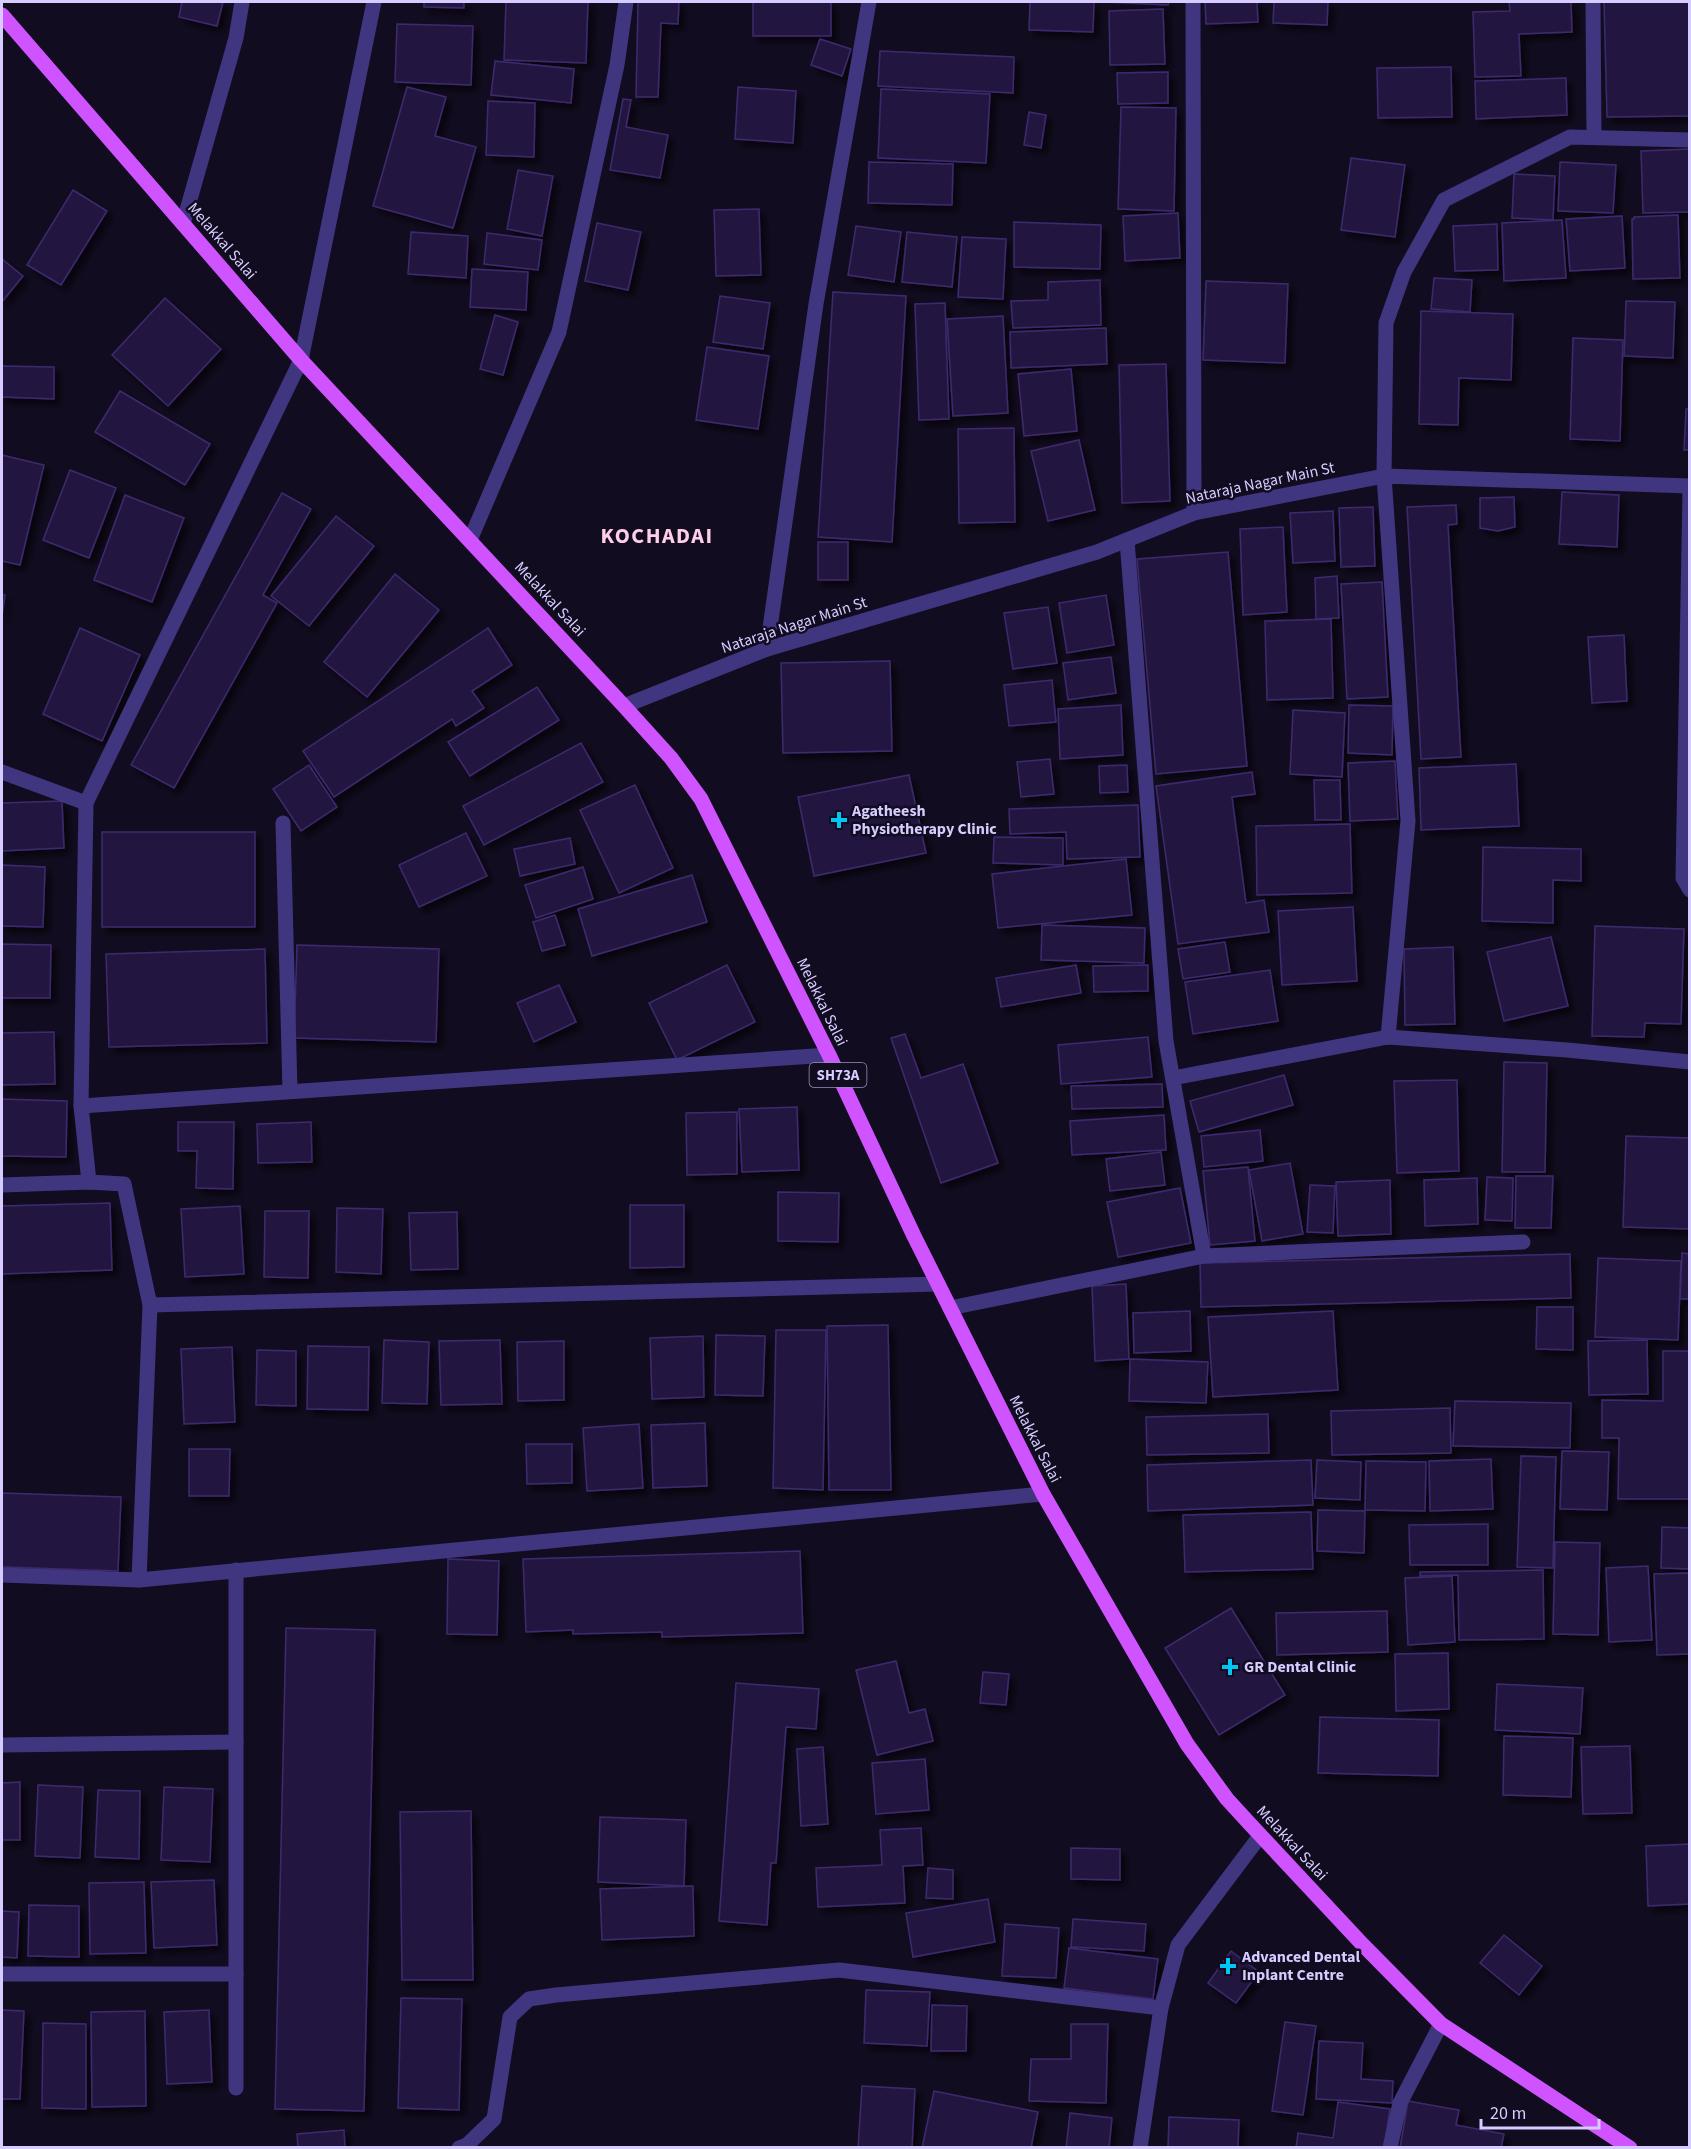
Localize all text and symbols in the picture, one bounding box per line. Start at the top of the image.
street label: Melakkal Salai [182,198,262,284]
street label: Nataraja Nagar Main St [1183,456,1337,510]
district label: KOCHADAI [600,520,714,552]
street label: Melakkal Salai [509,557,591,641]
street label: Nataraja Nagar Main St [718,591,870,659]
place label: Agatheesh Physiotherapy Clinic [851,800,997,840]
marker: Agatheesh Physiotherapy Clinic [830,811,848,829]
street label: Melakkal Salai [791,954,853,1050]
road number: SH73A [810,1063,866,1087]
street label: Melakkal Salai [1004,1391,1066,1487]
place label: GR Dental Clinic [1244,1656,1357,1678]
marker: GR Dental Clinic [1221,1658,1239,1676]
street label: Melakkal Salai [1251,1801,1333,1885]
place label: Advanced Dental Inplant Centre [1241,1946,1361,1986]
marker: Advanced Dental Inplant Centre [1219,1957,1237,1975]
scale bar [1481,2092,1600,2130]
text: 20 m [1490,2101,1526,2126]

